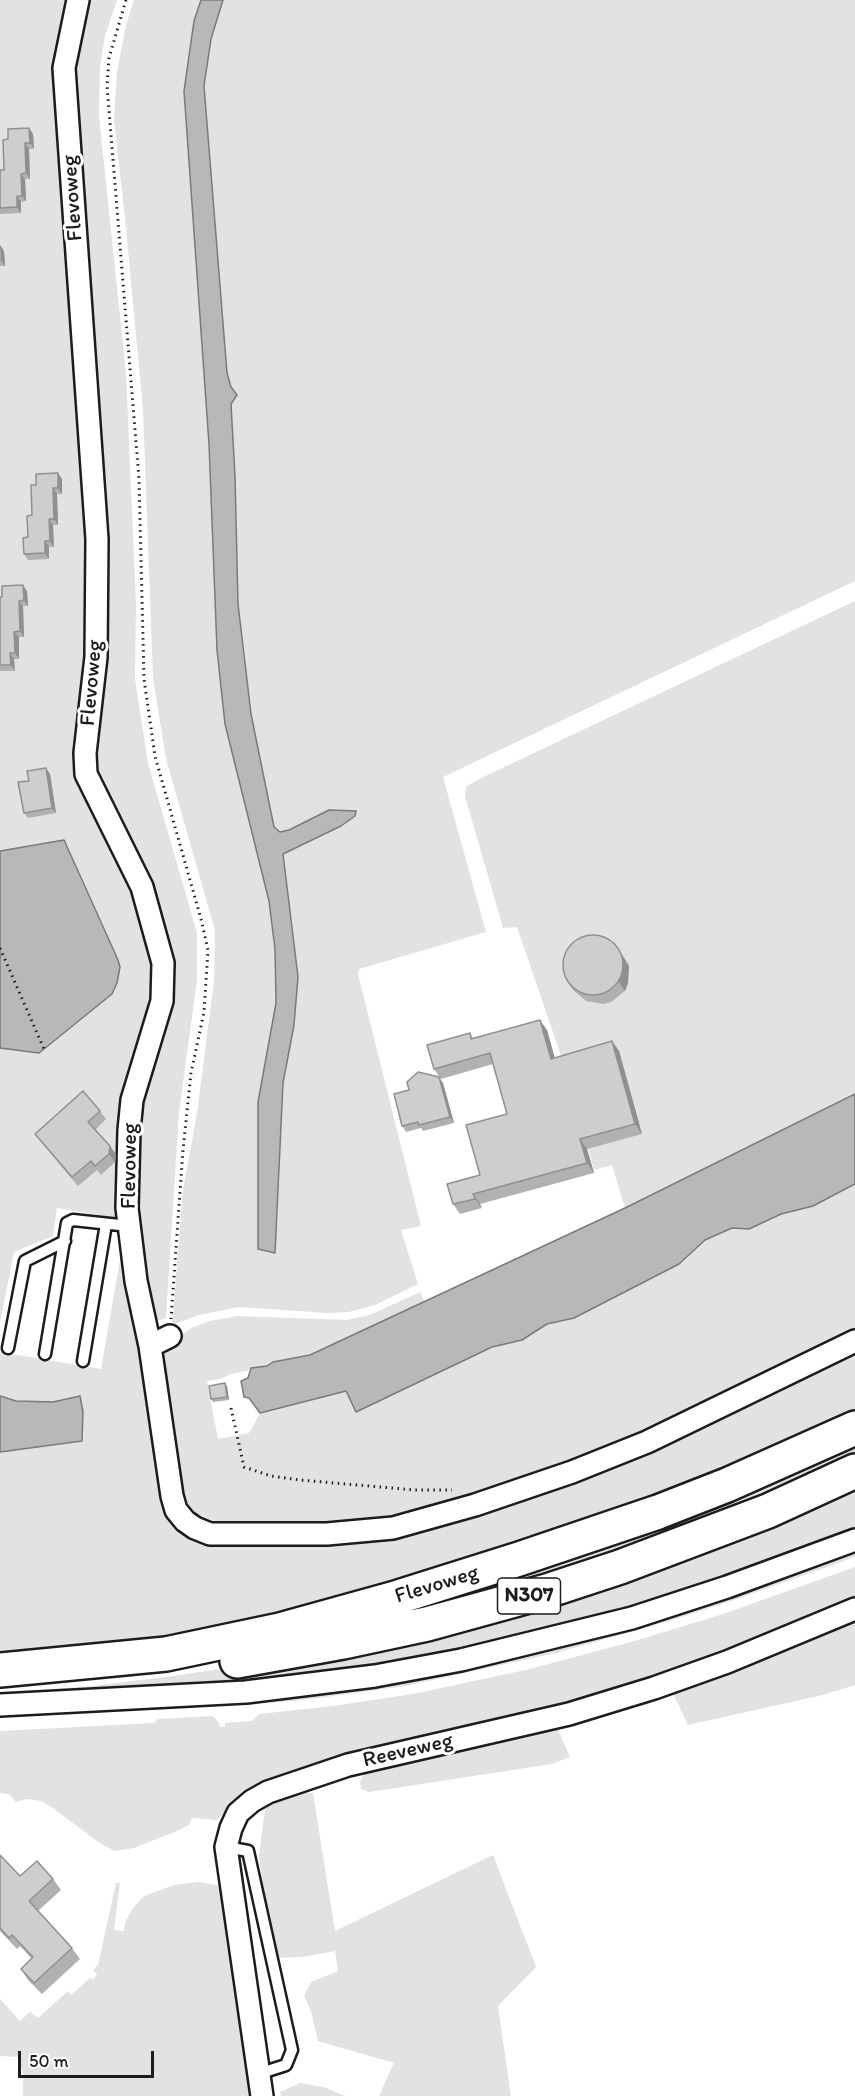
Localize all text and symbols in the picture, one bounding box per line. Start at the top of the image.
street label: Flevoweg [57,154,89,242]
street label: Flevoweg [75,639,109,727]
street label: Flevoweg [116,1123,144,1209]
street label: Flevoweg [392,1560,482,1610]
road number: N307 [498,1578,560,1614]
street label: Reeveweg [360,1728,456,1774]
scale bar [21,2039,158,2077]
text: 50 m [29,2050,69,2072]

